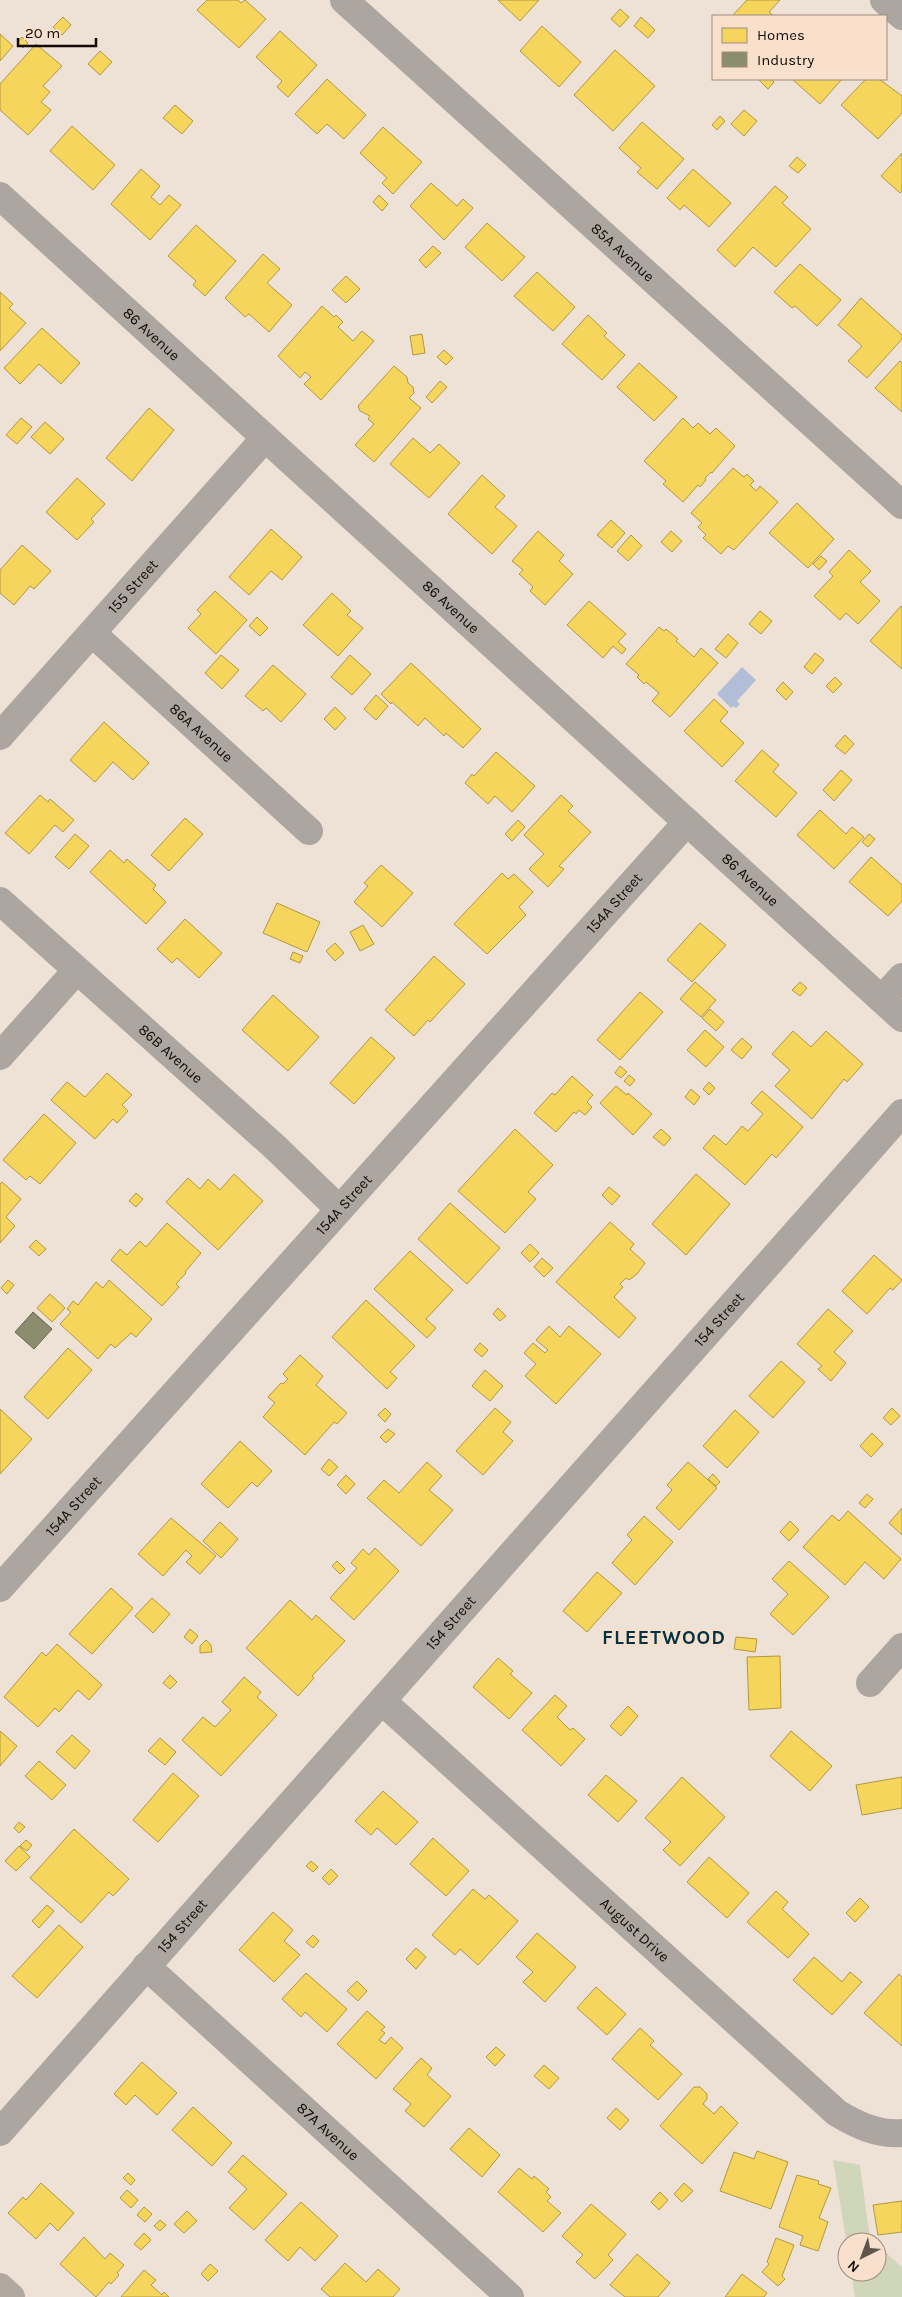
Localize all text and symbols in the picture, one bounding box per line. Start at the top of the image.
scale bar [18,15,95,47]
legend [712,15,887,80]
text: 20 m [25,24,60,42]
text: Homes [757,26,805,44]
text: Industry [757,51,814,69]
street label: 85A Avenue [587,219,658,286]
street label: 86 Avenue [119,304,184,365]
street label: 155 Street [104,555,162,617]
street label: 86 Avenue [419,576,483,637]
street label: 86A Avenue [166,699,237,766]
street label: 86 Avenue [718,849,782,910]
street label: 154A Street [582,869,646,937]
street label: 86B Avenue [135,1020,206,1087]
street label: 154A Street [312,1170,376,1239]
street label: 154 Street [690,1288,748,1350]
street label: 154A Street [42,1472,105,1540]
street label: 154 Street [422,1592,480,1654]
district label: FLEETWOOD [602,1626,726,1649]
street label: August Drive [596,1894,673,1966]
street label: 154 Street [153,1895,211,1957]
street label: 87A Avenue [293,2099,363,2164]
north arrow [837,2232,887,2282]
text: N [844,2257,863,2276]

